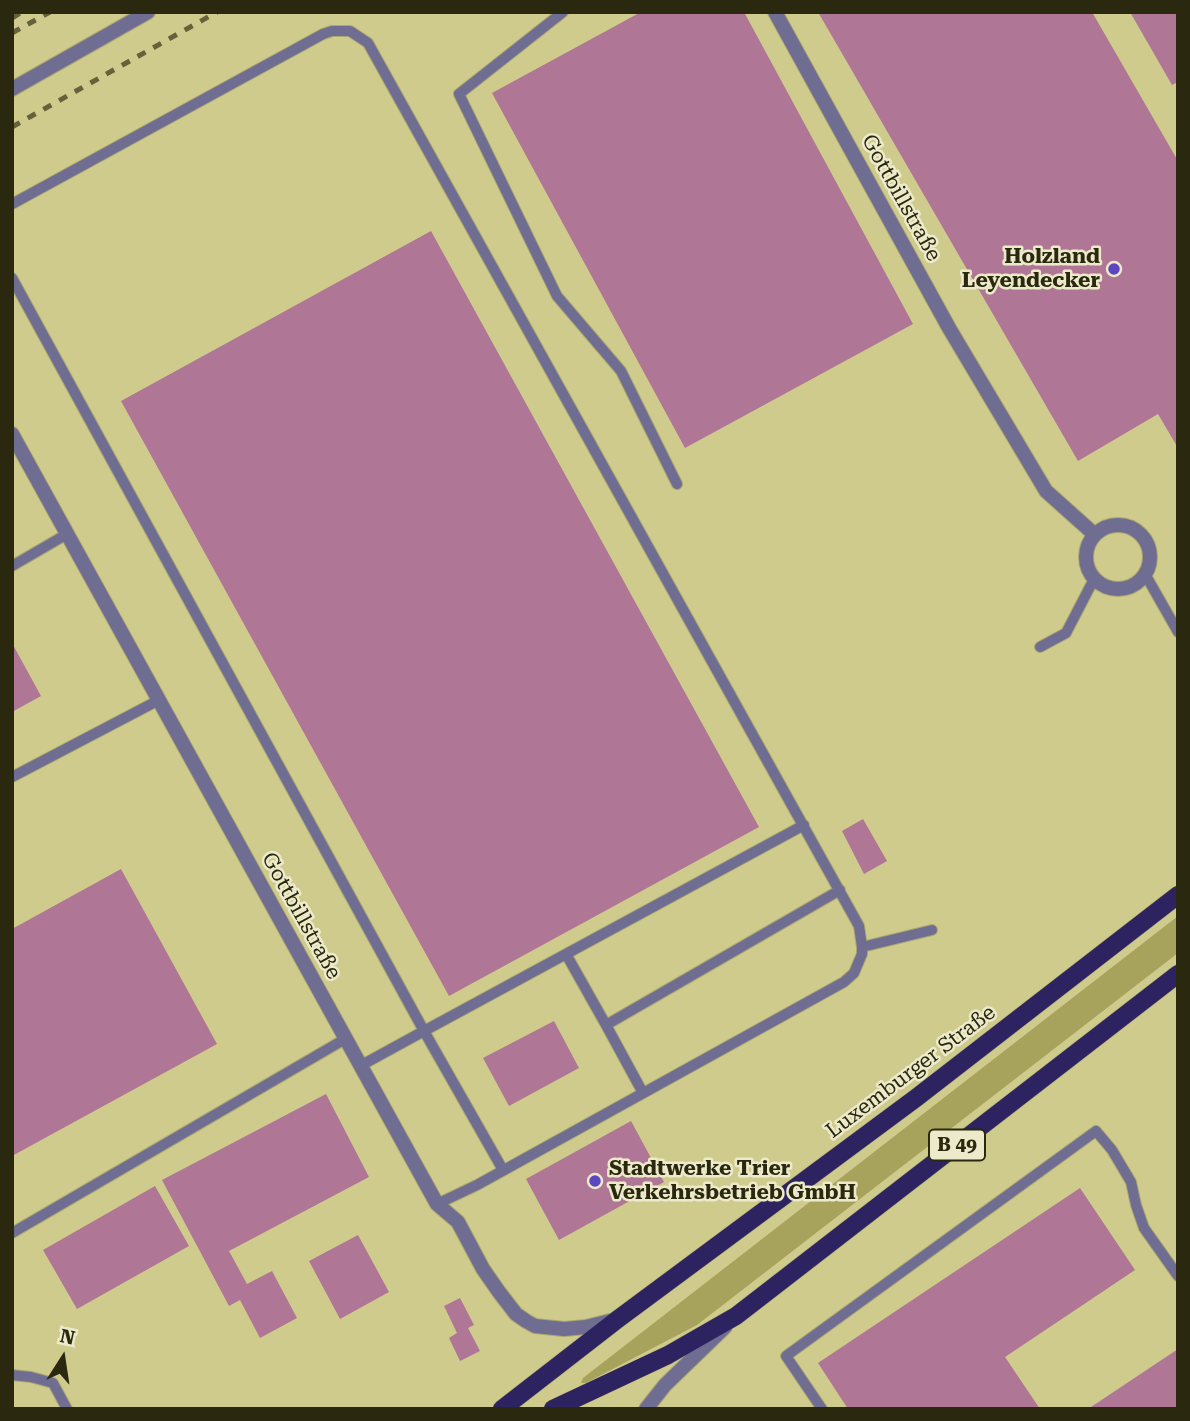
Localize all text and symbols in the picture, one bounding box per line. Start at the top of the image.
street label: Gottbillstraße [856,130,946,266]
place label: Holzland Leyendecker [962,244,1100,294]
marker: Holzland Leyendecker [1106,261,1122,277]
street label: Gottbillstraße [256,848,346,984]
street label: Luxemburger Straße [821,1000,1001,1144]
road number: B 49 [929,1130,985,1161]
place label: Stadtwerke Trier Verkehrsbetrieb GmbH [609,1156,856,1206]
marker: Stadtwerke Trier Verkehrsbetrieb GmbH [587,1173,603,1189]
north arrow [28,1323,98,1393]
text: N [58,1324,77,1350]

